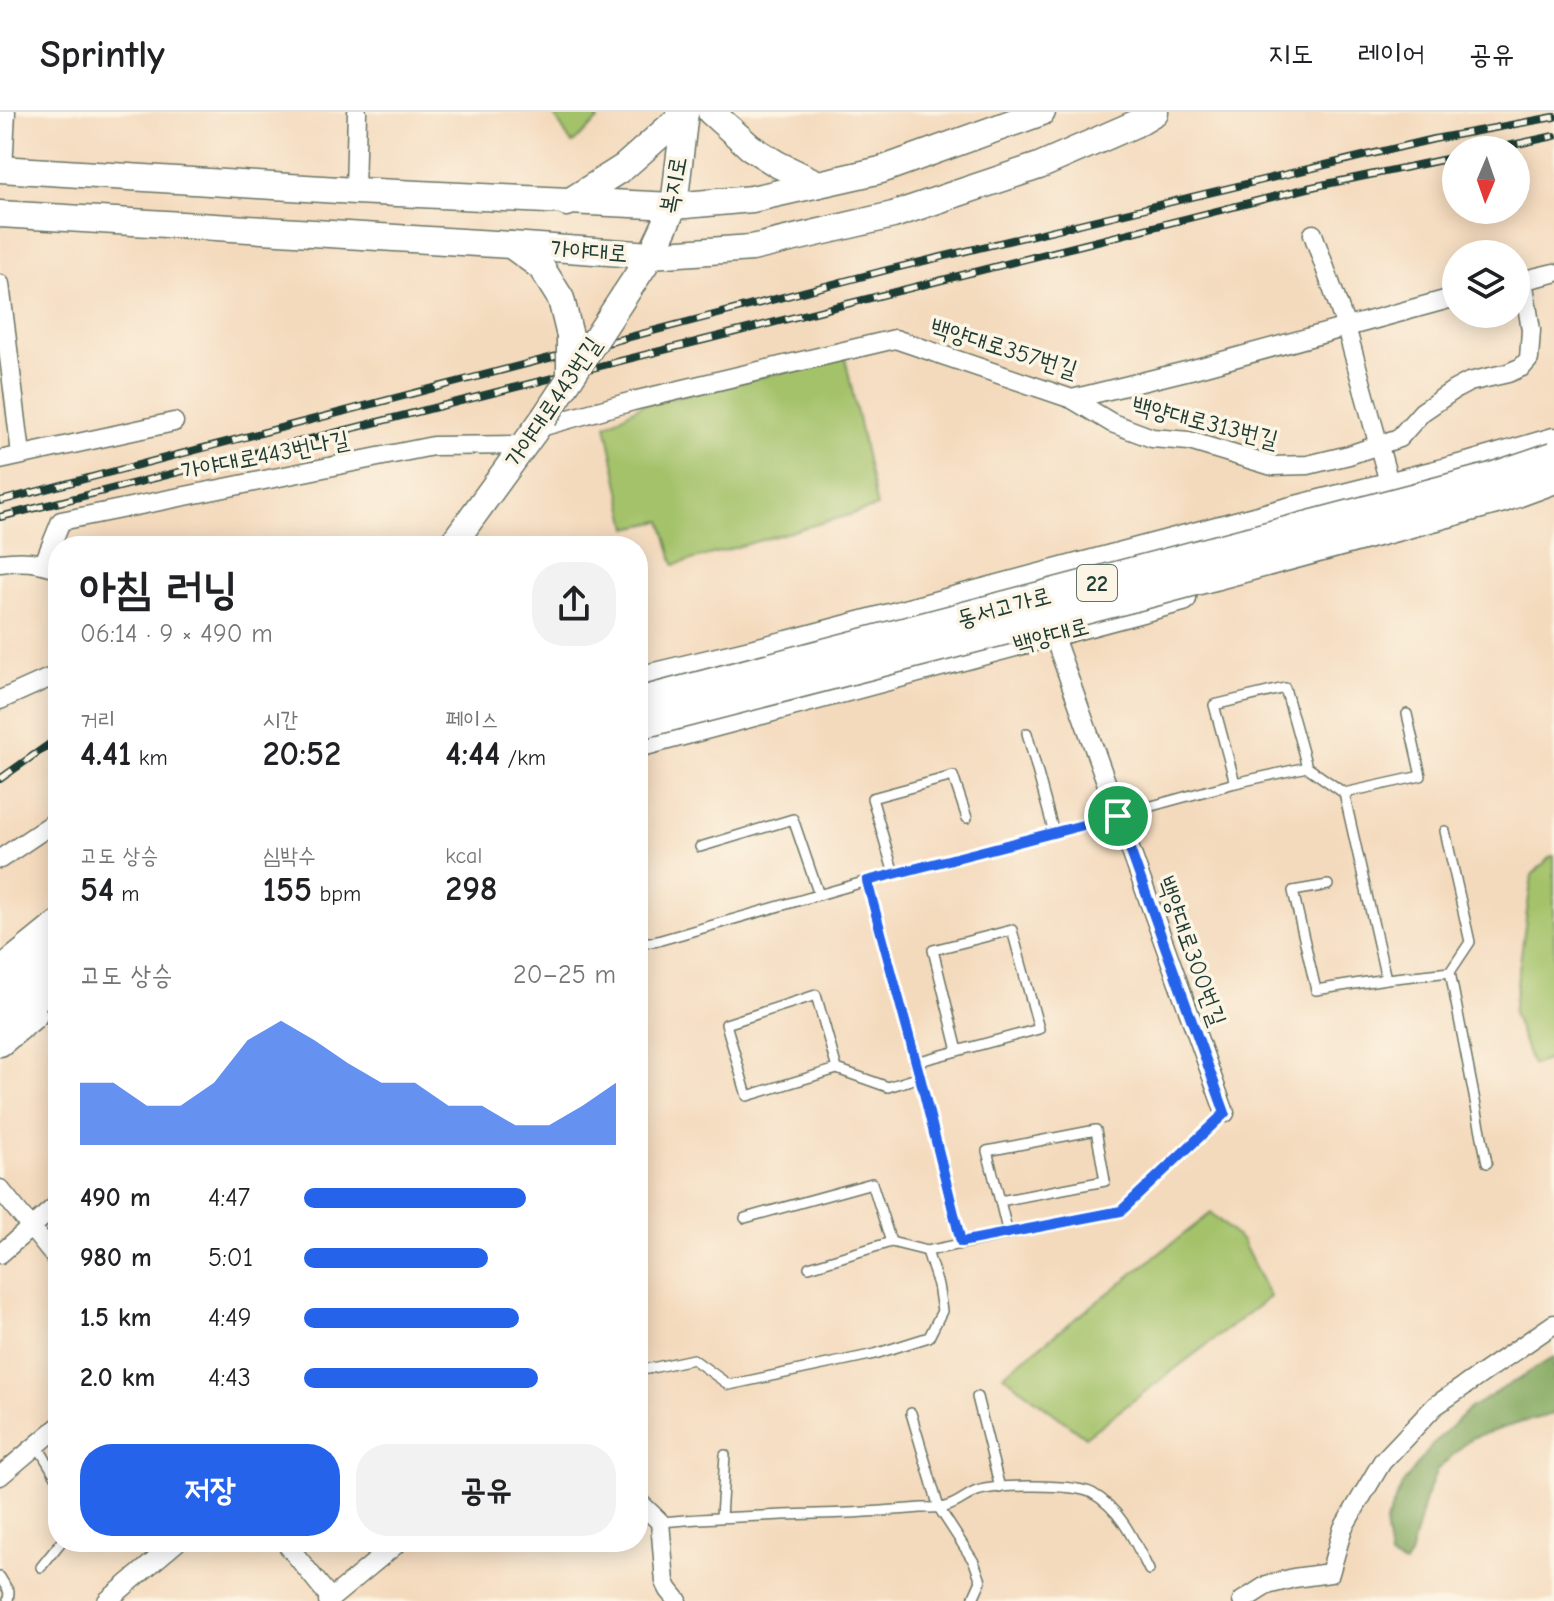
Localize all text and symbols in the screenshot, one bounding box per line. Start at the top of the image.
text: Sprintly [40,33,165,77]
text: 지도 [1268,38,1313,70]
text: 레이어 [1357,38,1425,70]
text: 공유 [1469,38,1514,70]
north arrow [1442,136,1530,224]
map controls [1442,136,1530,328]
street label: 복지로 [654,154,692,216]
street label: 가야대로 [549,234,629,268]
button: layers [1442,240,1530,328]
street label: 백양대로357번길 [927,312,1081,384]
street label: 가야대로443번길 [499,331,607,473]
street label: 백양대로313번길 [1129,390,1281,454]
street label: 가야대로443번나길 [179,425,351,485]
button: share [532,562,616,646]
text: 아침 러닝 [80,563,237,614]
road number: 22 [1077,565,1117,601]
street label: 동서고가로 [954,581,1054,633]
street label: 백양대로 [1010,611,1092,659]
text: 06:14 · 9 × 490 m [80,619,273,649]
text: 거리 [80,707,115,733]
text: 시간 [263,707,298,733]
text: 페이스 [445,707,498,733]
text: 4.41 [80,734,131,774]
text: 20:52 [263,734,341,774]
text: 4:44 [445,734,500,774]
text: km [131,745,168,771]
text: /km [500,745,546,771]
pin [1084,782,1152,850]
icon: arrive [1096,794,1140,838]
text: 고도 상승 [80,843,158,869]
text: 심박수 [263,843,316,869]
text: kcal [445,843,482,869]
text: 298 [445,869,497,909]
text: 54 [80,870,114,910]
text: 155 [263,870,312,910]
street label: 백양대로300번길 [1152,872,1232,1030]
text: m [114,881,140,907]
text: bpm [312,881,361,907]
text: 20–25 m [513,960,616,990]
text: 고도 상승 [80,961,172,991]
text: 490 m [80,1183,151,1213]
text: 4:47 [208,1183,250,1213]
text: 980 m [80,1243,152,1273]
text: 5:01 [208,1243,253,1273]
text: 1.5 km [80,1303,151,1333]
text: 4:49 [208,1303,252,1333]
text: 2.0 km [80,1363,155,1393]
text: 4:43 [208,1363,251,1393]
button: 저장 [80,1444,340,1536]
button: 공유 [356,1444,616,1536]

